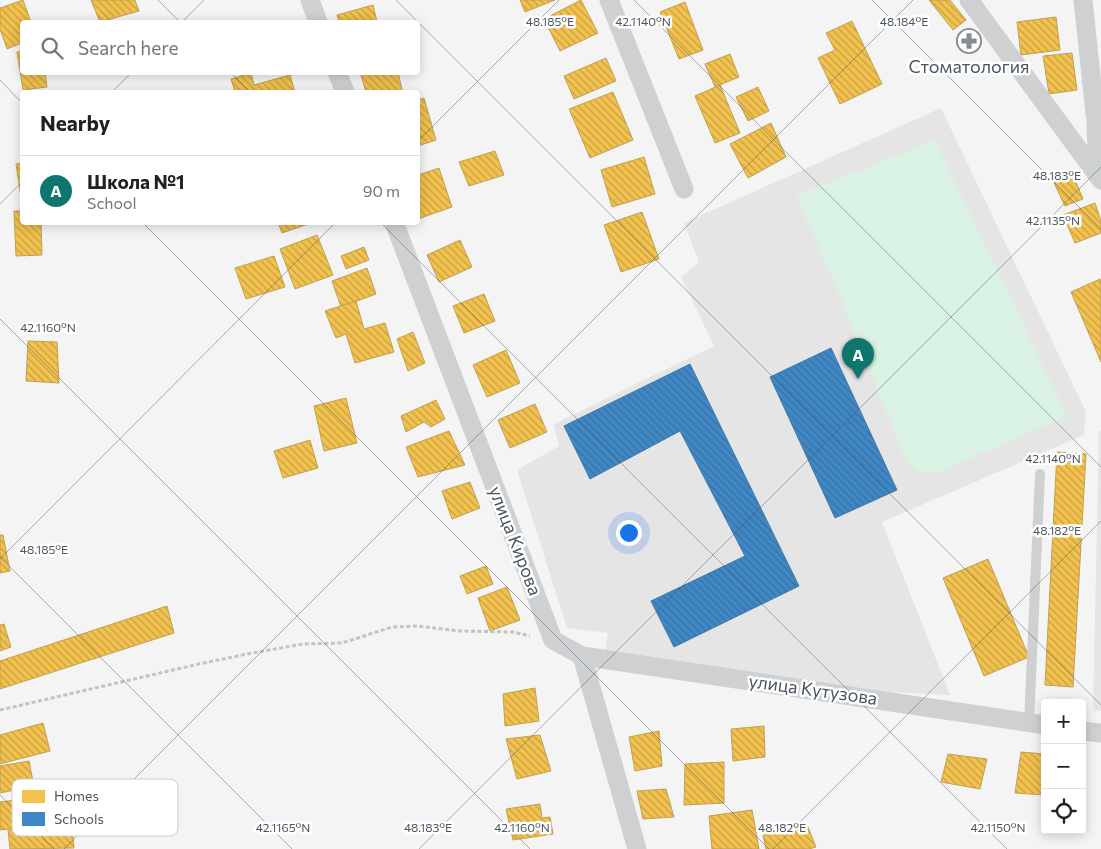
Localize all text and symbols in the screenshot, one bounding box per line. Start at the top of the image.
text: 48.185°E [526,14,574,28]
text: 42.1140°N [615,14,671,28]
text: 48.184°E [880,14,928,28]
search box [20,20,420,75]
pharmacy icon: Стоматология [956,28,982,54]
icon: search [38,34,66,62]
text: Search here [78,36,178,59]
place label: Стоматология [908,55,1030,77]
text: Nearby [40,110,110,135]
text: 48.183°E [1033,168,1081,182]
text: Школа №1 [87,170,185,193]
text: A [50,181,62,200]
text: 90 m [363,181,400,200]
text: School [87,193,137,212]
text: 42.1135°N [1026,213,1080,227]
text: 42.1160°N [20,320,76,334]
pin: A [842,338,874,379]
text: 42.1140°N [1025,451,1081,465]
street label: улица Кирова [485,483,547,598]
your location [616,520,642,546]
text: 48.182°E [1033,523,1081,537]
text: 48.185°E [20,542,68,556]
street label: улица Кутузова [747,669,879,709]
map controls [1041,699,1086,834]
button: + [1041,699,1086,744]
button: − [1041,744,1086,789]
legend [12,779,178,836]
text: Homes [54,787,99,804]
button: locate [1041,789,1086,834]
text: Schools [54,810,104,827]
text: 42.1165°N [256,820,310,834]
text: 48.183°E [404,820,452,834]
text: 42.1160°N [494,820,550,834]
text: 48.182°E [758,820,806,834]
text: 42.1150°N [970,820,1026,834]

